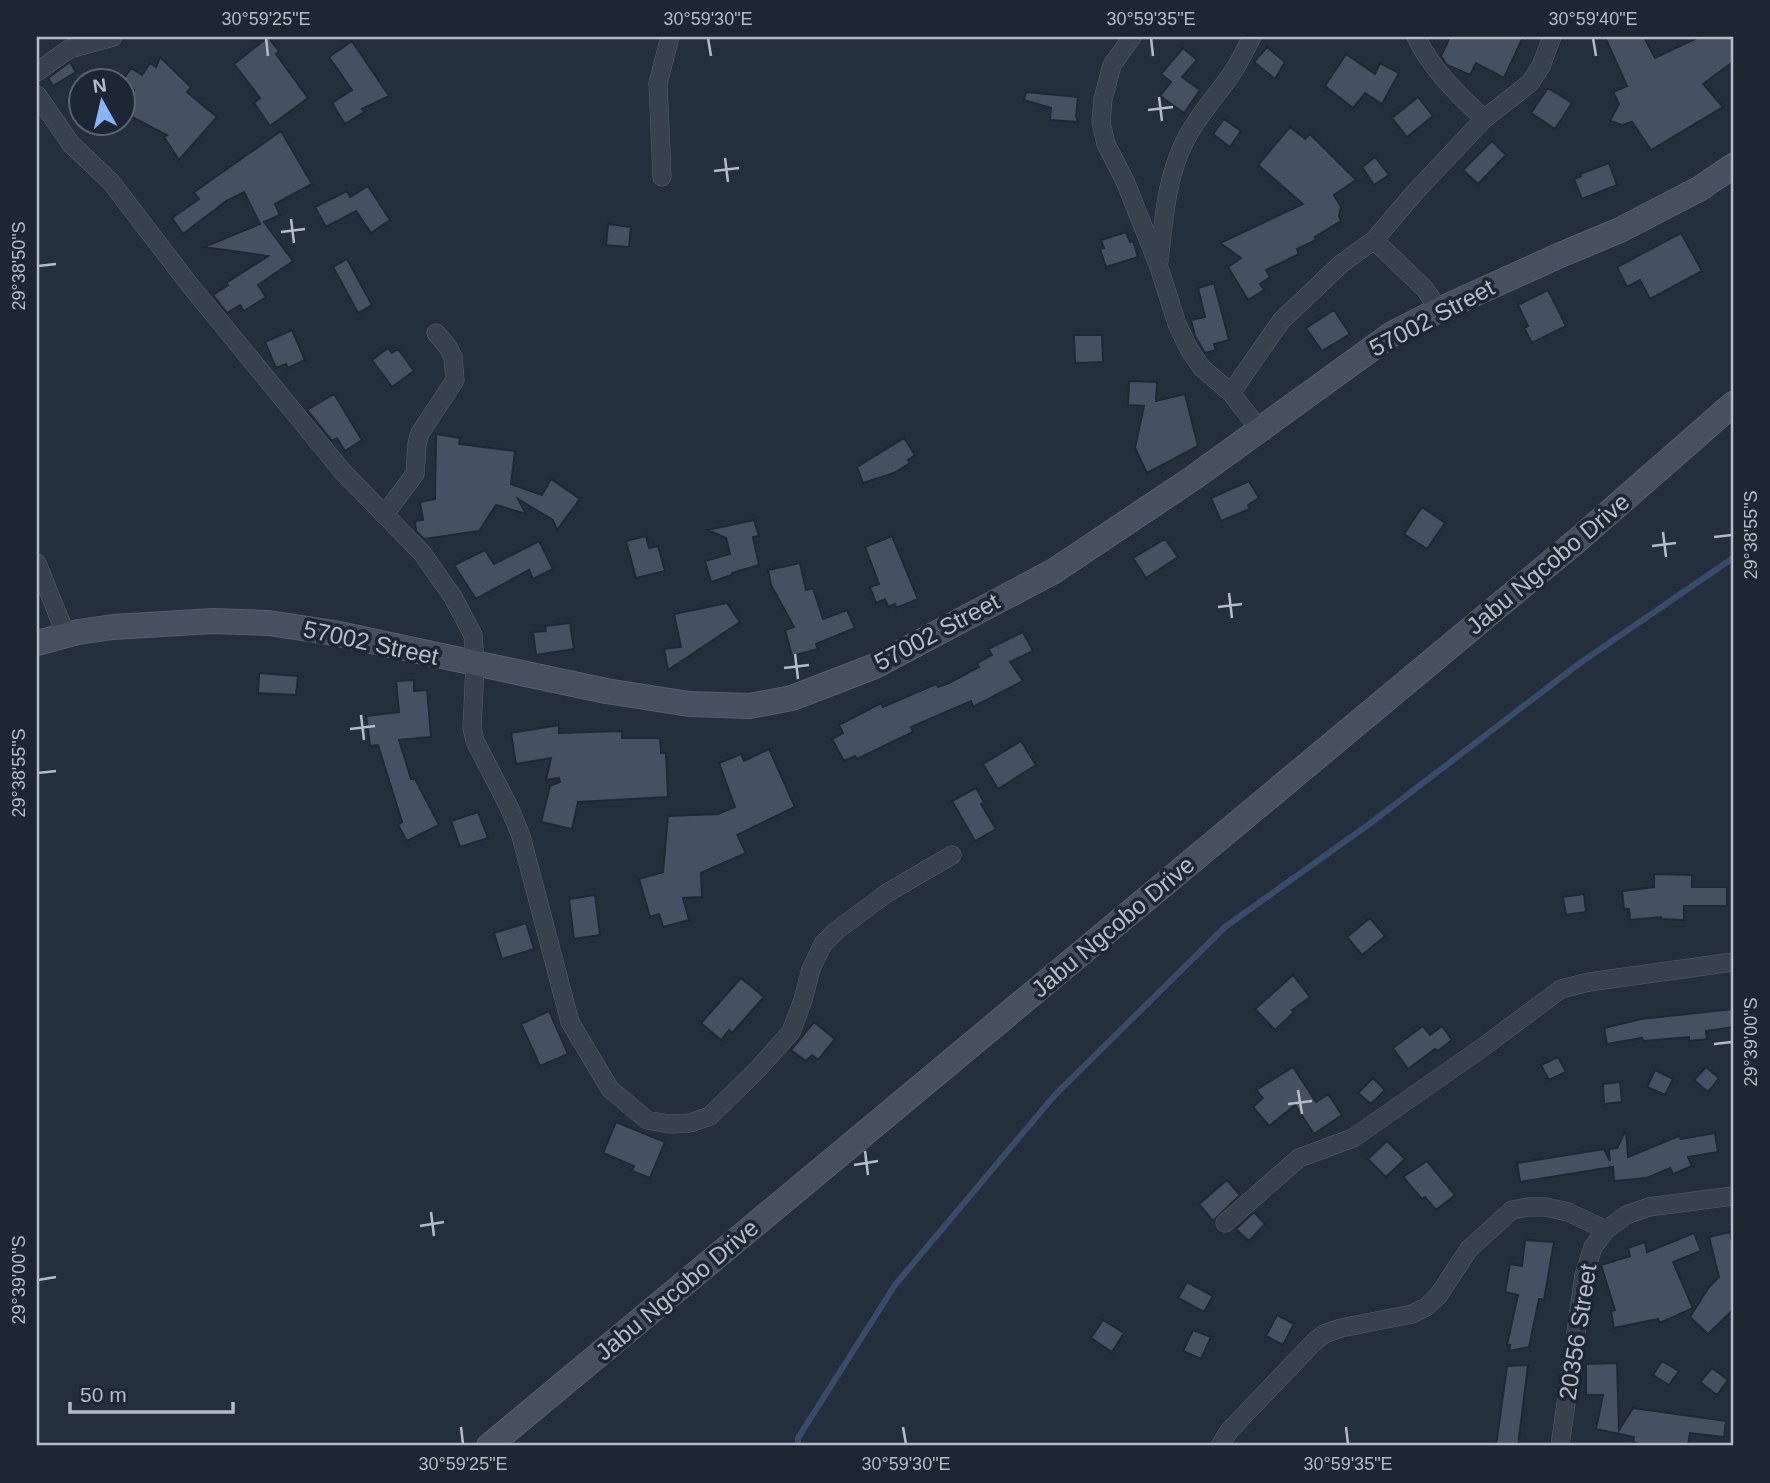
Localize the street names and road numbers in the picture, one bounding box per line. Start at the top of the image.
street label: 57002 Street [1365,273,1499,362]
street label: Jabu Ngcobo Drive [1461,488,1635,640]
street label: 57002 Street [870,587,1004,676]
street label: 57002 Street [301,615,441,670]
street label: Jabu Ngcobo Drive [1026,851,1200,1003]
street label: Jabu Ngcobo Drive [590,1214,764,1366]
street label: 20356 Street [1553,1262,1602,1402]

